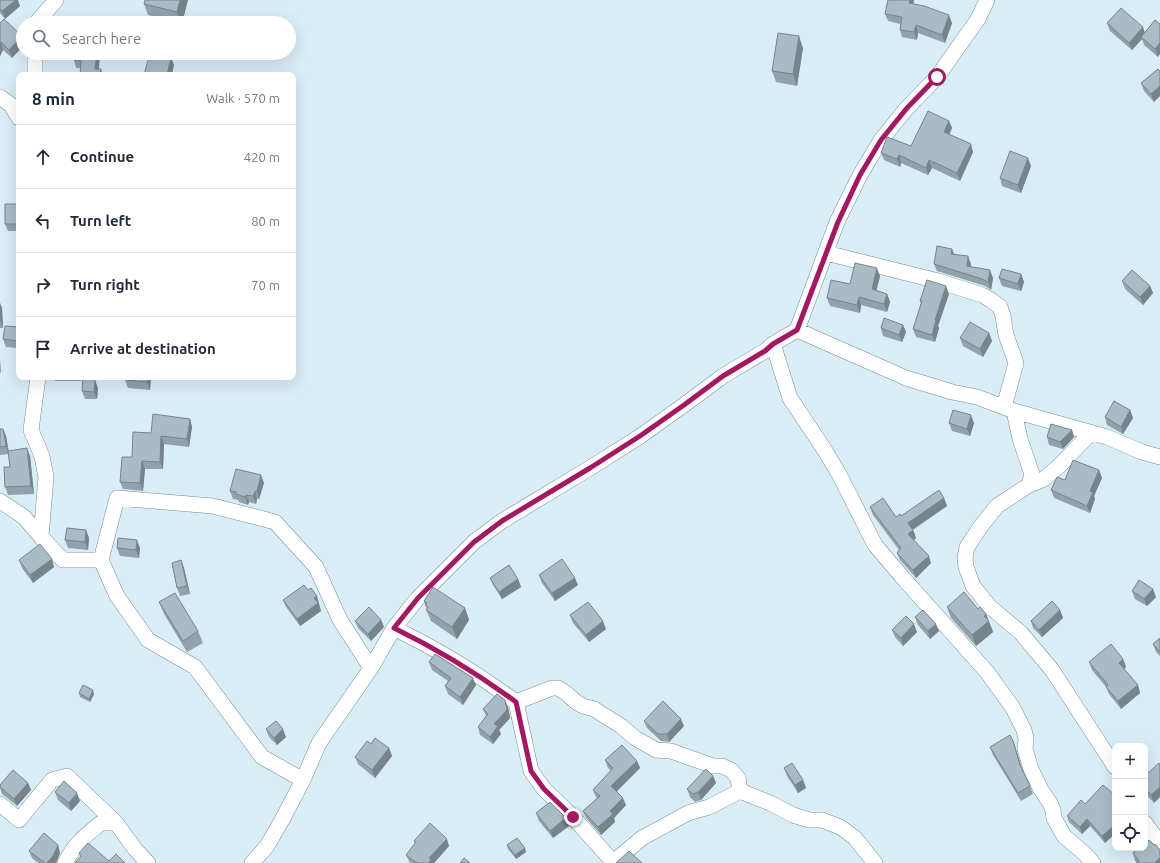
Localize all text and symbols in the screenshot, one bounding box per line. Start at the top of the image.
search box [16,16,296,60]
icon: search [30,27,52,49]
text: Search here [62,30,141,47]
route start [928,68,946,86]
text: 8 min [32,89,75,108]
text: Walk · 570 m [206,91,280,105]
icon: ahead [32,146,54,168]
text: Continue [70,148,134,165]
text: 420 m [244,150,280,164]
icon: left [32,210,54,232]
text: Turn left [70,212,131,229]
text: 80 m [251,214,280,228]
icon: right [32,274,54,296]
text: Turn right [70,276,140,293]
text: 70 m [251,278,280,292]
icon: arrive [32,338,54,360]
text: Arrive at destination [70,340,216,357]
map controls [1112,743,1148,851]
button: + [1112,743,1148,779]
button: − [1112,779,1148,815]
route end [564,808,582,826]
button: locate [1112,815,1148,851]

